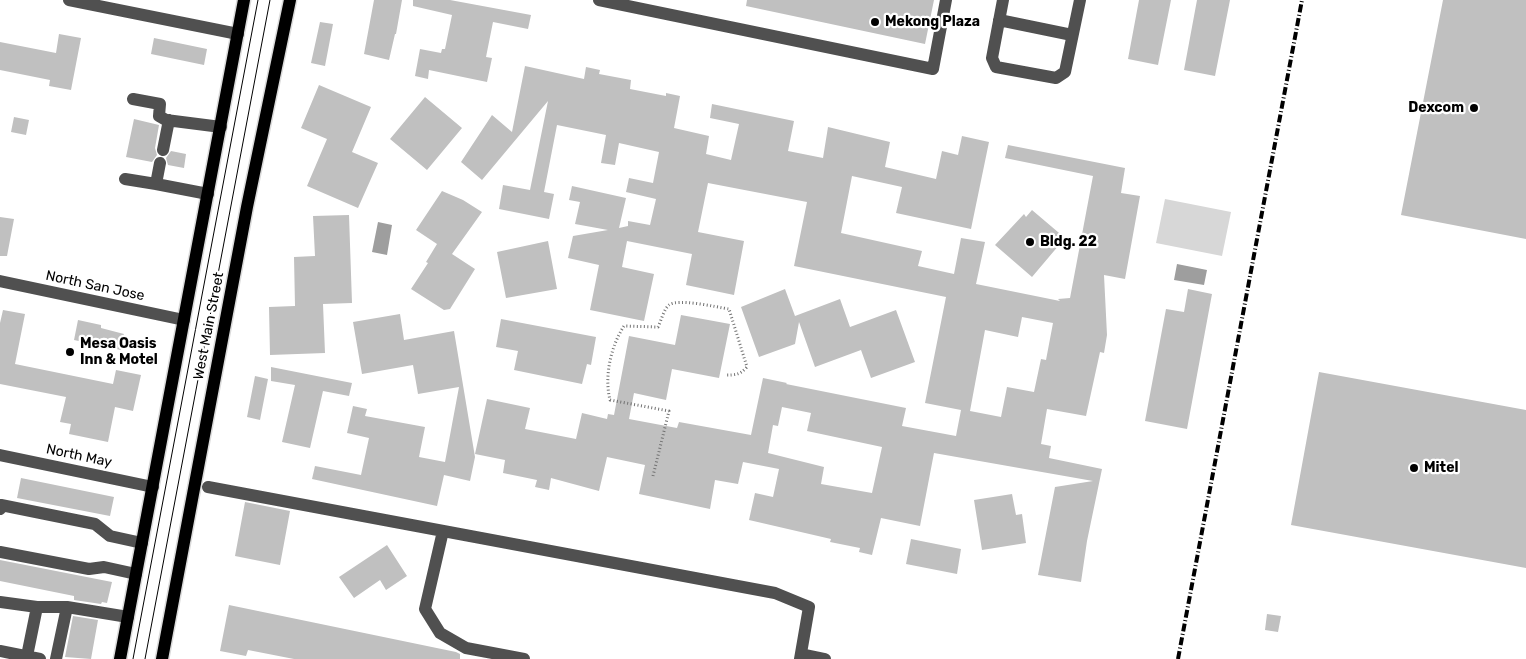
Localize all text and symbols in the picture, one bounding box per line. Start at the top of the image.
place label: Mekong Plaza [885,14,980,30]
marker: Mekong Plaza [869,16,881,28]
place label: Dexcom [1408,100,1464,116]
marker: Dexcom [1468,102,1480,114]
place label: Bldg. 22 [1040,234,1097,250]
marker: Bldg. 22 [1024,236,1036,248]
street label: North San Jose [44,267,146,305]
street label: West Main Street [190,271,228,381]
place label: Mesa Oasis Inn & Motel [80,336,158,368]
marker: Mesa Oasis Inn & Motel [64,346,76,358]
street label: North May [45,441,113,471]
place label: Mitel [1424,460,1458,476]
marker: Mitel [1408,462,1420,474]

